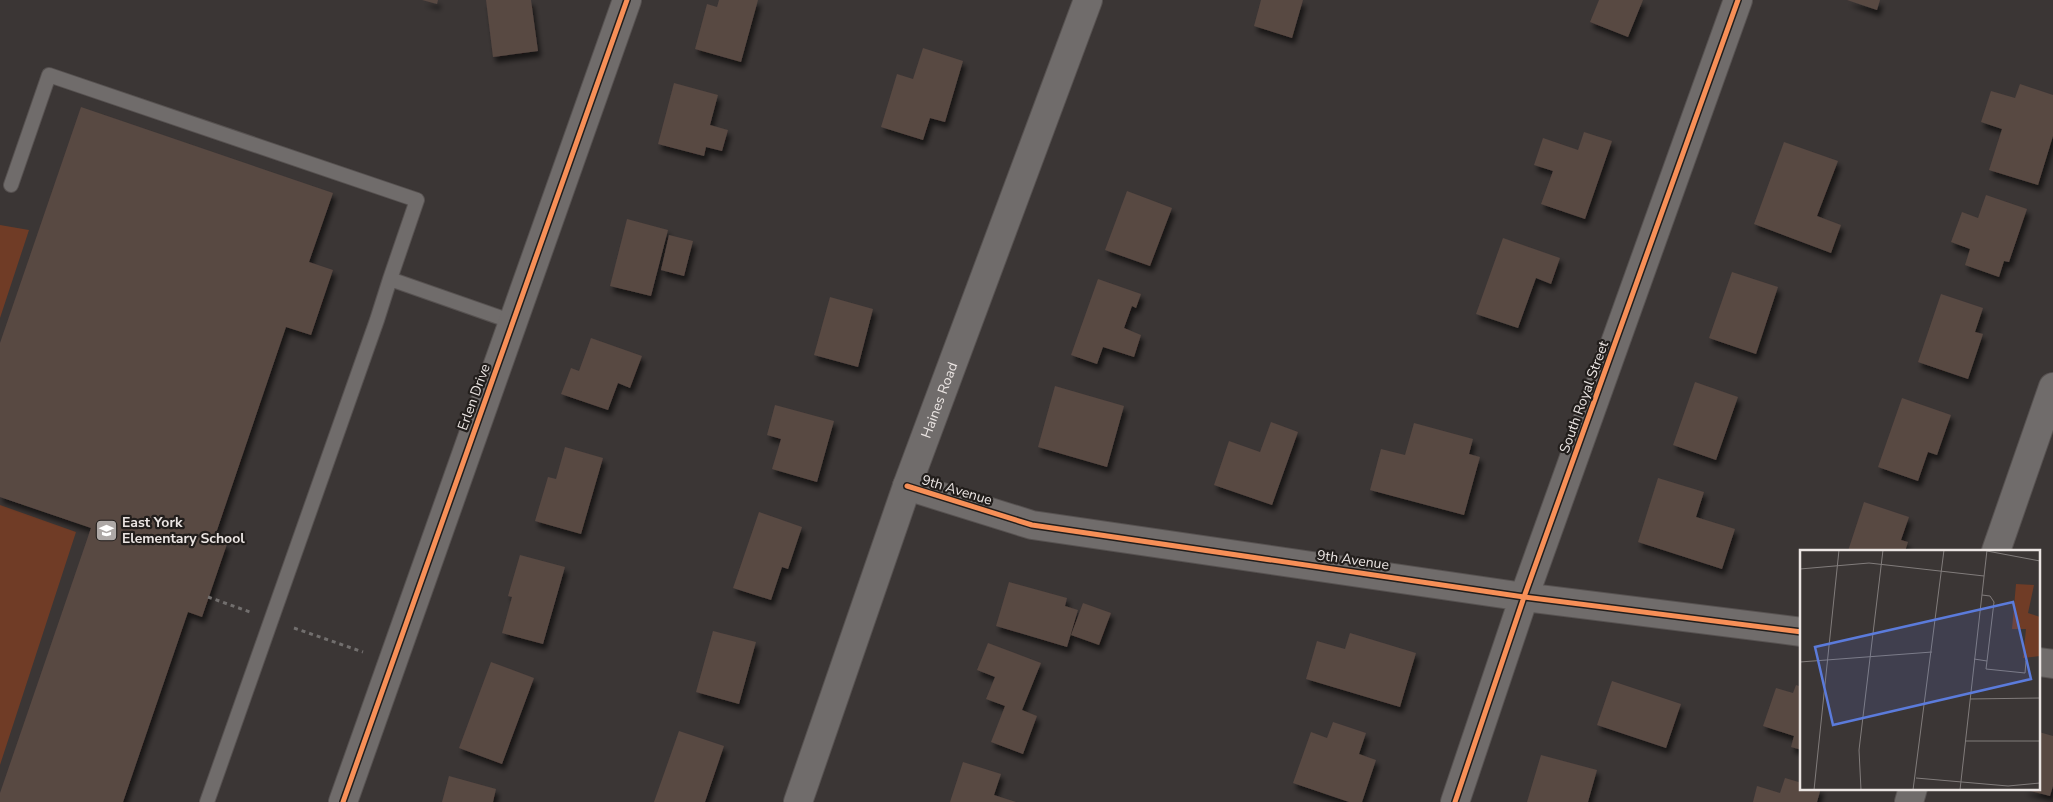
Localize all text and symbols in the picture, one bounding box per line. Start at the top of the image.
street label: South Royal Street [1555,338,1613,456]
street label: Haines Road [916,359,962,441]
street label: Erlen Drive [453,361,495,433]
street label: 9th Avenue [920,470,994,510]
place label: East York Elementary School [122,513,245,548]
school or university icon: East York Elementary School [94,518,118,542]
street label: 9th Avenue [1316,546,1390,574]
inset map [1800,550,2040,790]

